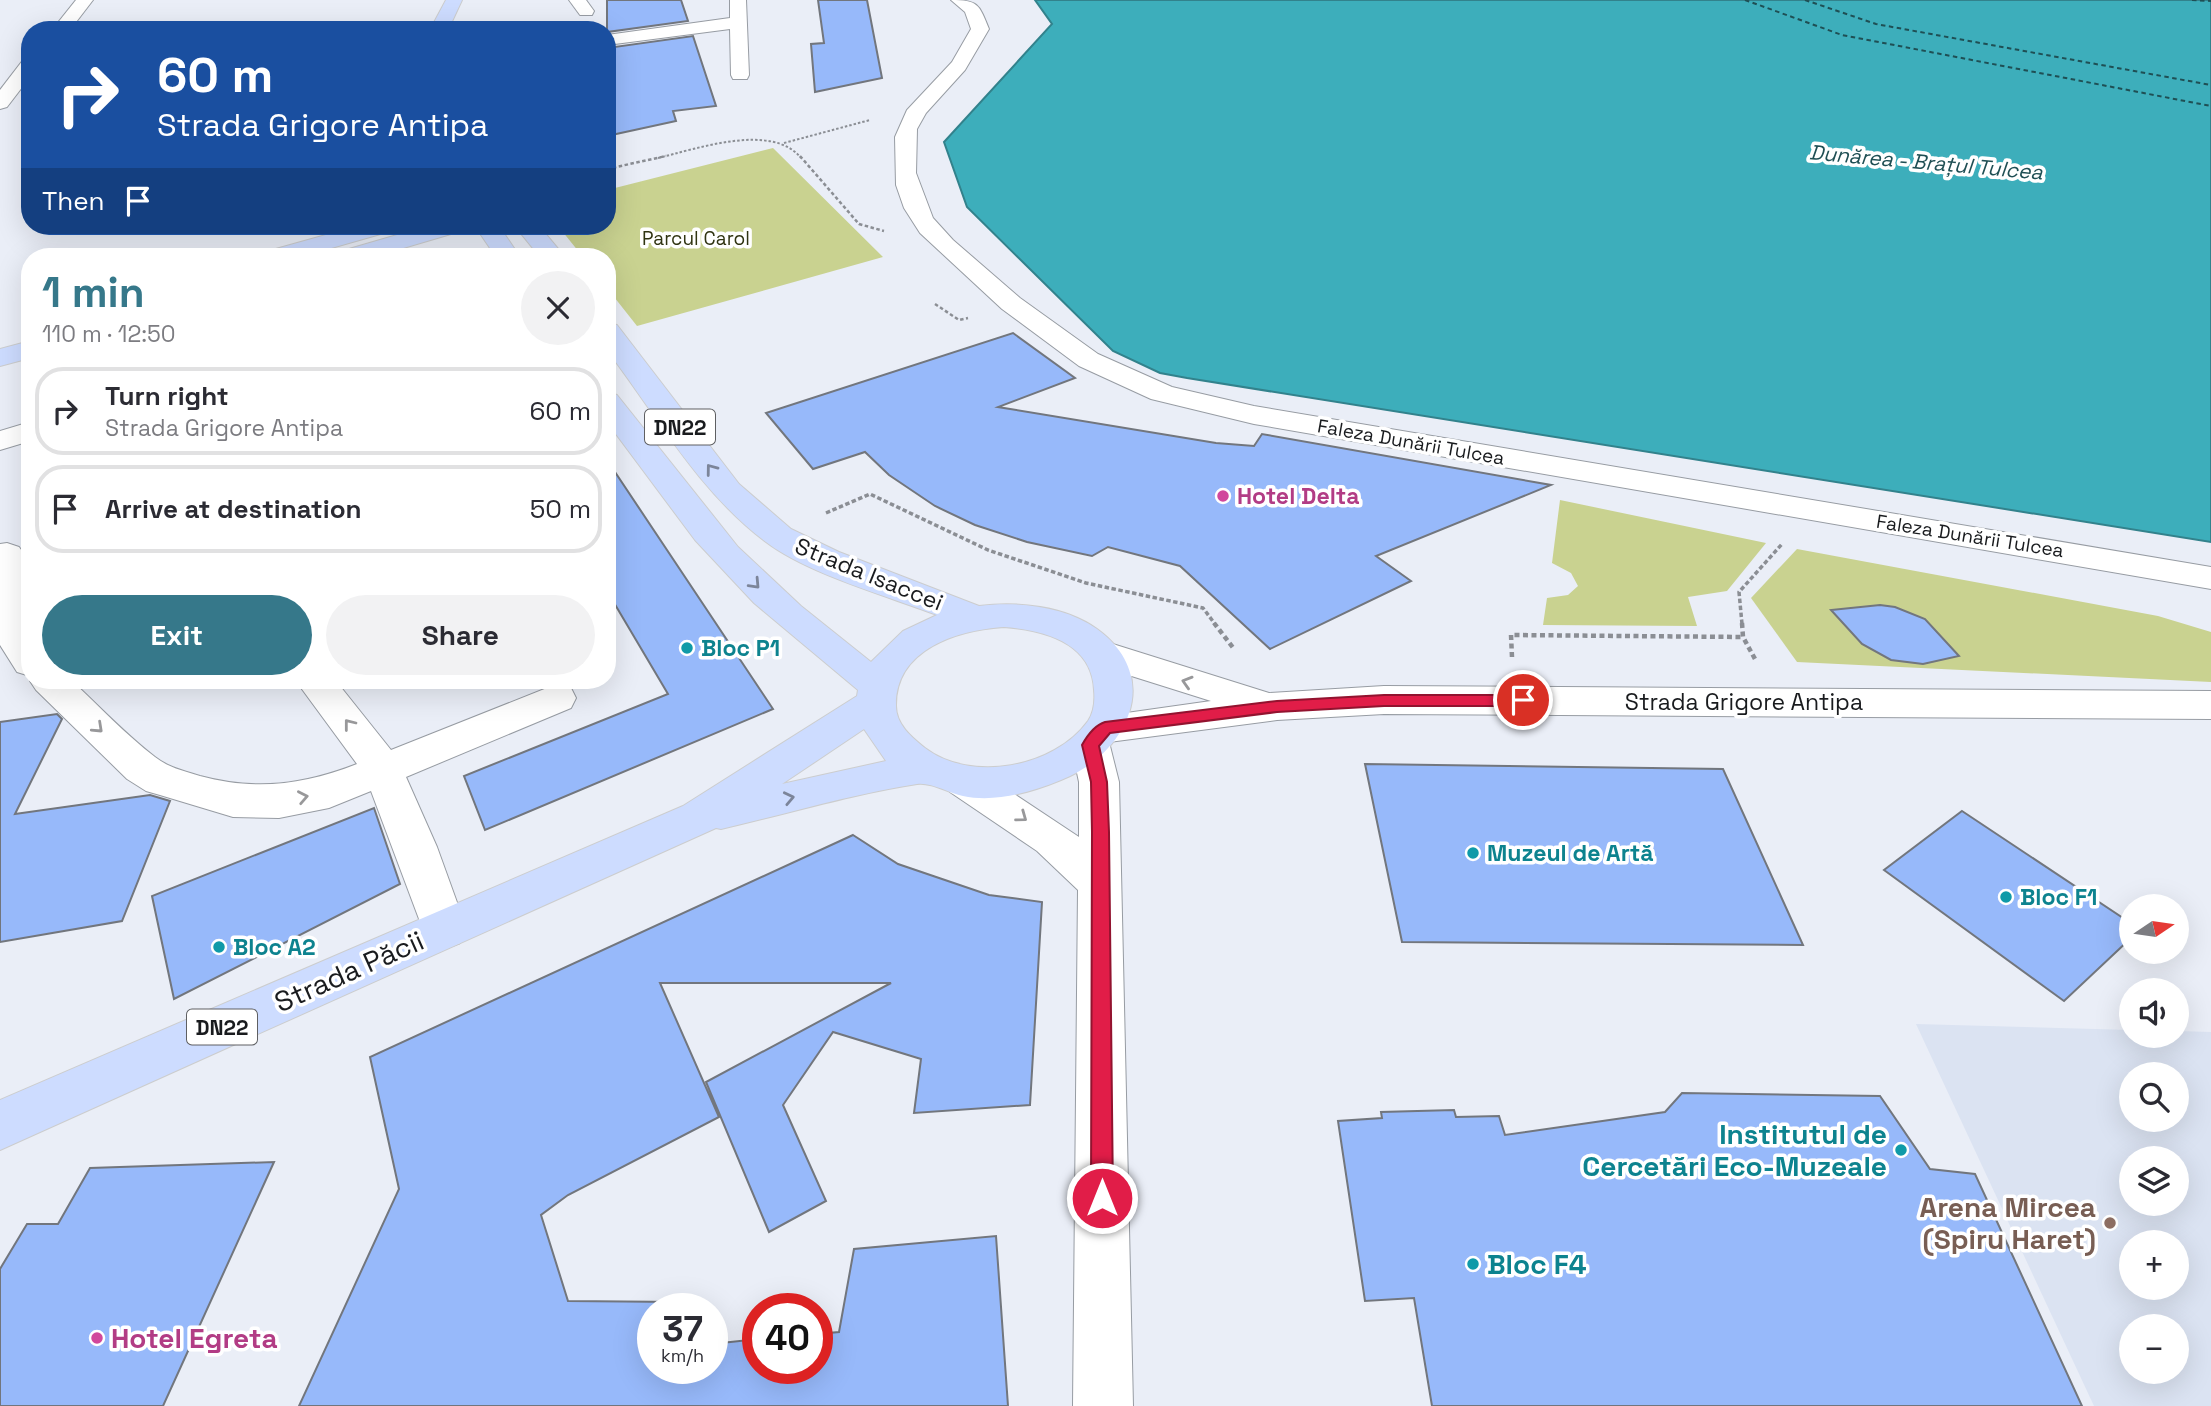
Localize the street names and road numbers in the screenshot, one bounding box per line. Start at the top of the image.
road number: DN22 [645,410,715,444]
street label: Faleza Dunării Tulcea [1316,413,1507,471]
street label: Faleza Dunării Tulcea [1874,509,2066,563]
street label: Strada Isaccei [791,531,947,617]
street label: Strada Grigore Antipa [1625,687,1863,717]
street label: Strada Păcii [269,922,429,1020]
road number: DN22 [187,1010,257,1044]

